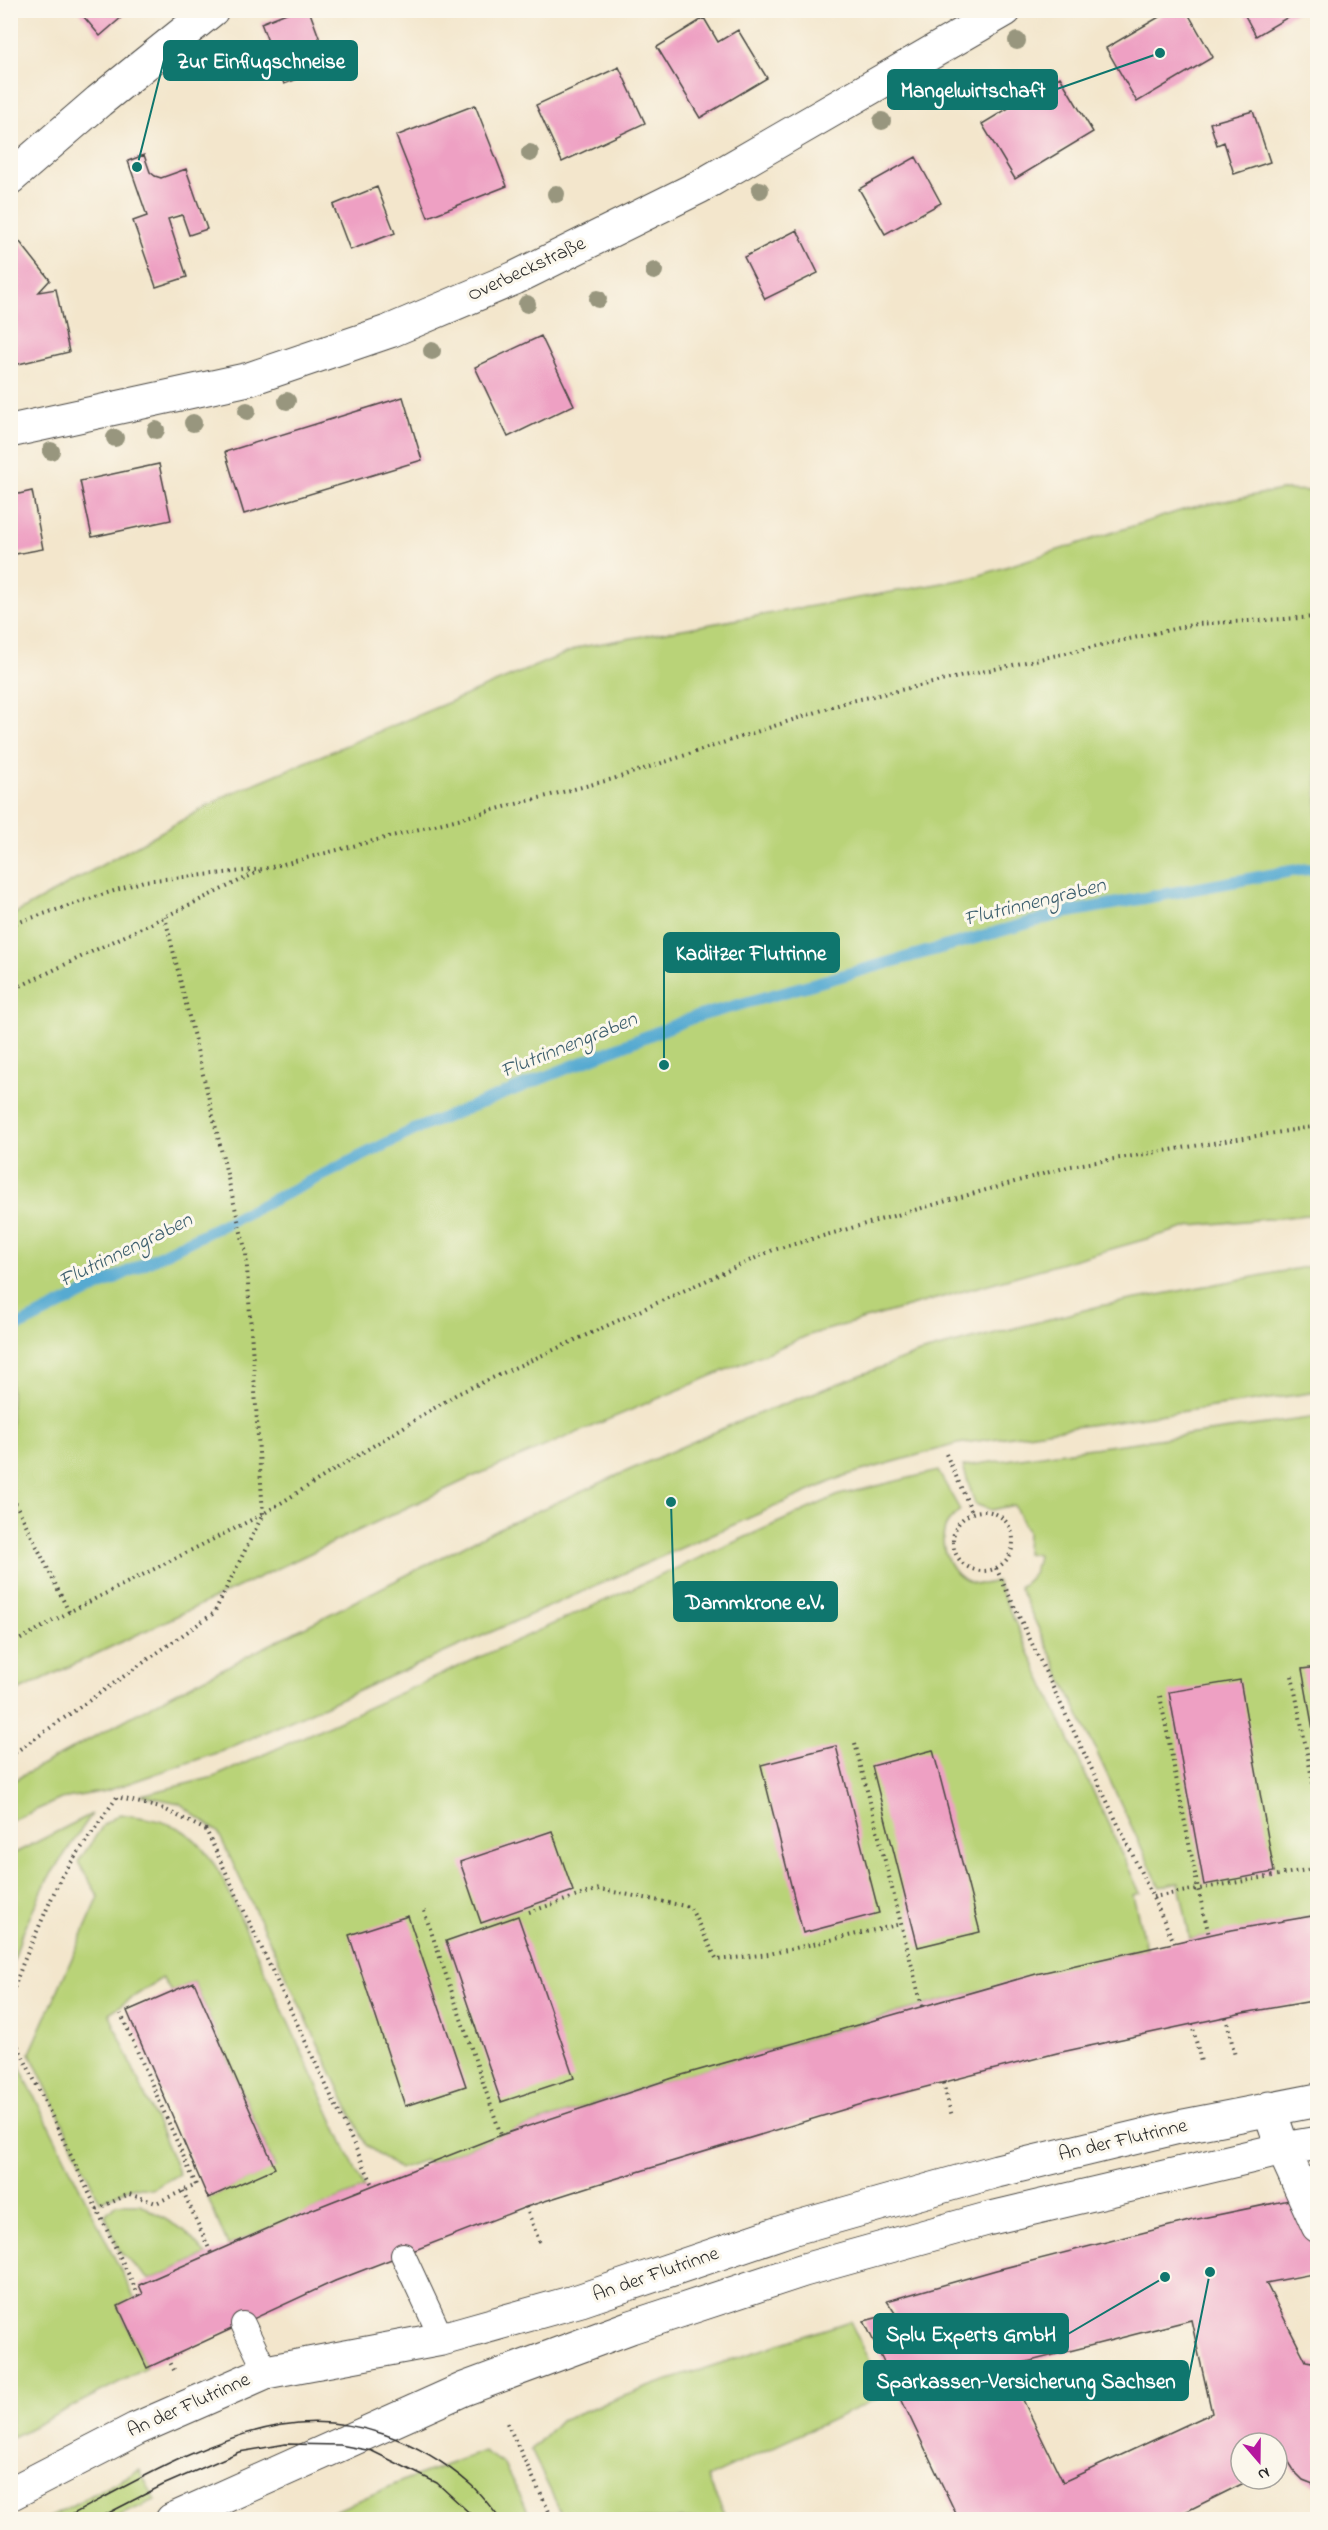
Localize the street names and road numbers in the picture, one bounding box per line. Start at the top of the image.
street label: Overbeckstraße [463,230,591,310]
street label: An der Flutrinne [1056,2112,1190,2170]
street label: An der Flutrinne [589,2240,723,2310]
street label: An der Flutrinne [123,2366,255,2446]

